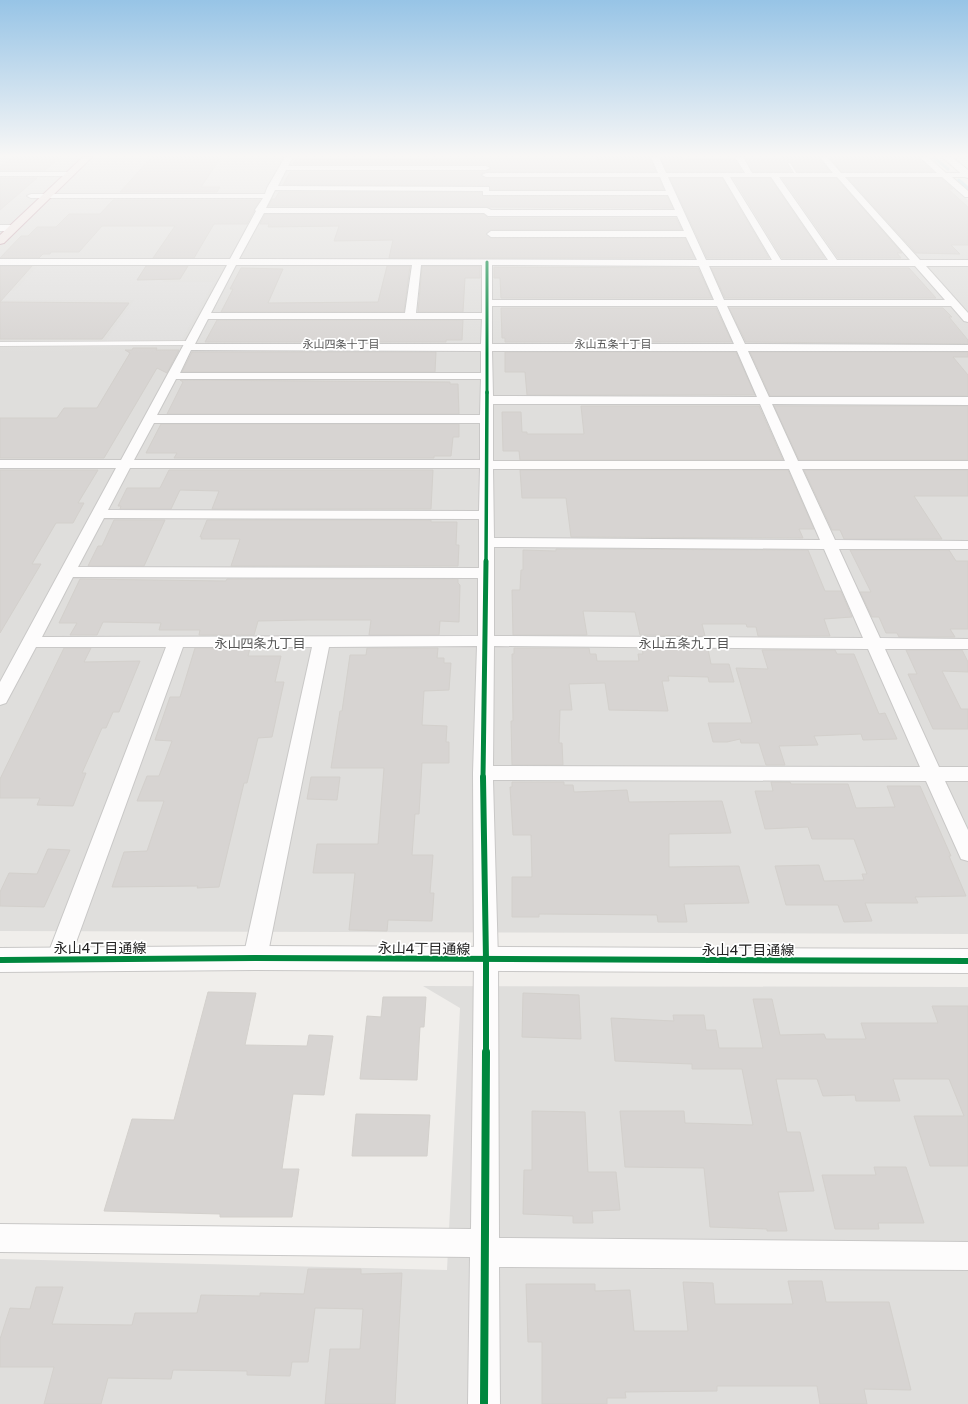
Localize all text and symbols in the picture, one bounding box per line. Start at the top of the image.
district label: 永山四条十丁目 [303,337,380,350]
district label: 永山五条十丁目 [575,337,652,350]
district label: 永山四条九丁目 [214,635,306,651]
district label: 永山五条九丁目 [638,635,730,651]
street label: 永山4丁目通線 [54,939,146,956]
street label: 永山4丁目通線 [378,939,470,957]
street label: 永山4丁目通線 [702,941,794,958]

